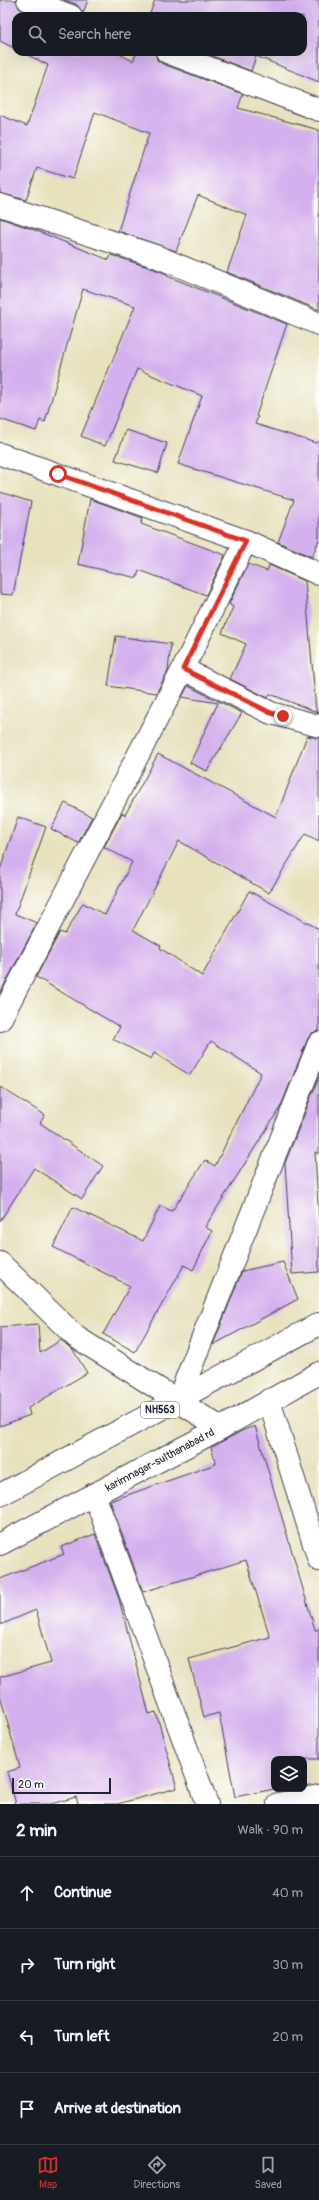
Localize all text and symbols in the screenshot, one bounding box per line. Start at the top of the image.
search box [12,12,307,56]
icon: search [26,23,48,45]
text: Search here [58,25,131,44]
route start [49,465,67,483]
route end [274,707,292,725]
road number: NH563 [141,1402,179,1418]
street label: karimnagar-sulthanabad rd [103,1426,217,1494]
map controls [271,1756,307,1792]
button: layers [271,1756,307,1792]
scale bar [12,1776,111,1795]
text: 20 m [18,1778,44,1791]
text: 2 min [16,1820,57,1841]
text: Walk · 90 m [238,1822,303,1838]
icon: ahead [16,1882,38,1904]
text: Continue [54,1883,112,1902]
text: 40 m [272,1885,303,1901]
icon: right [16,1954,38,1976]
text: Turn right [54,1955,115,1974]
text: 30 m [273,1957,303,1973]
icon: left [16,2026,38,2048]
text: Turn left [54,2027,110,2046]
text: 20 m [272,2029,303,2045]
icon: arrive [16,2098,38,2120]
text: Arrive at destination [54,2099,181,2118]
tab: Map [37,2154,59,2191]
tab: Directions [133,2154,180,2191]
tab: Saved [255,2154,282,2191]

